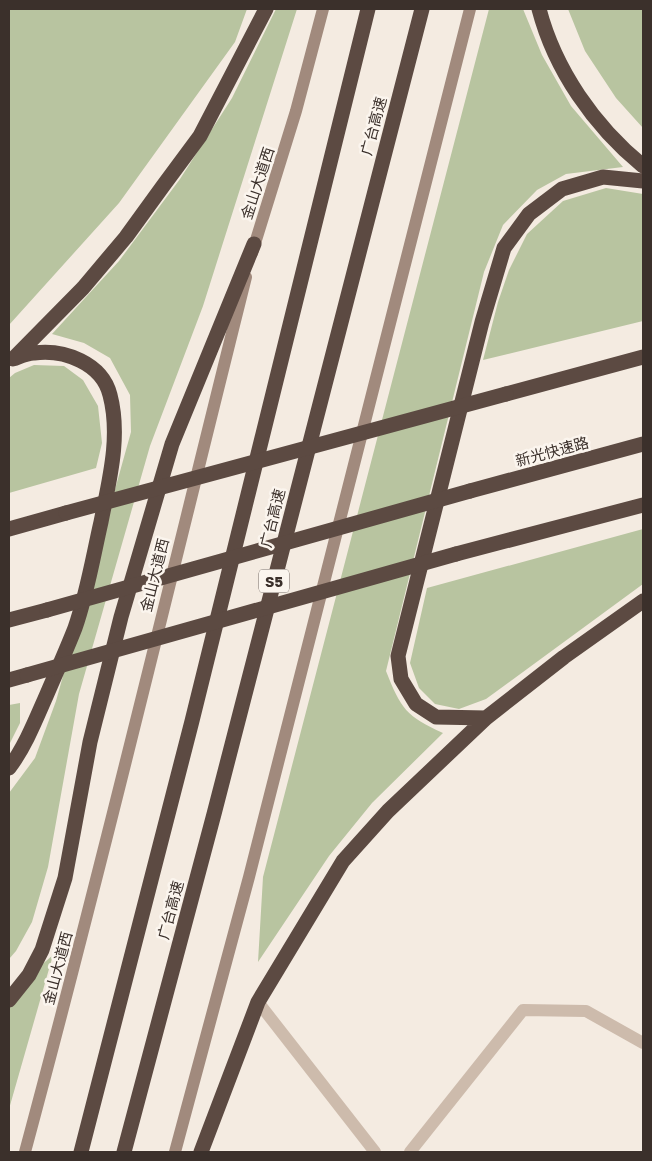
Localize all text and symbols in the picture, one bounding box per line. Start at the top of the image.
street label: 广台高速 [357,95,389,157]
street label: 金山大道西 [237,145,277,221]
street label: 新光快速路 [513,433,591,469]
street label: 广台高速 [256,487,288,549]
street label: 金山大道西 [136,536,172,614]
road number: S5 [259,570,289,592]
street label: 广台高速 [154,879,186,941]
street label: 金山大道西 [39,929,75,1007]

